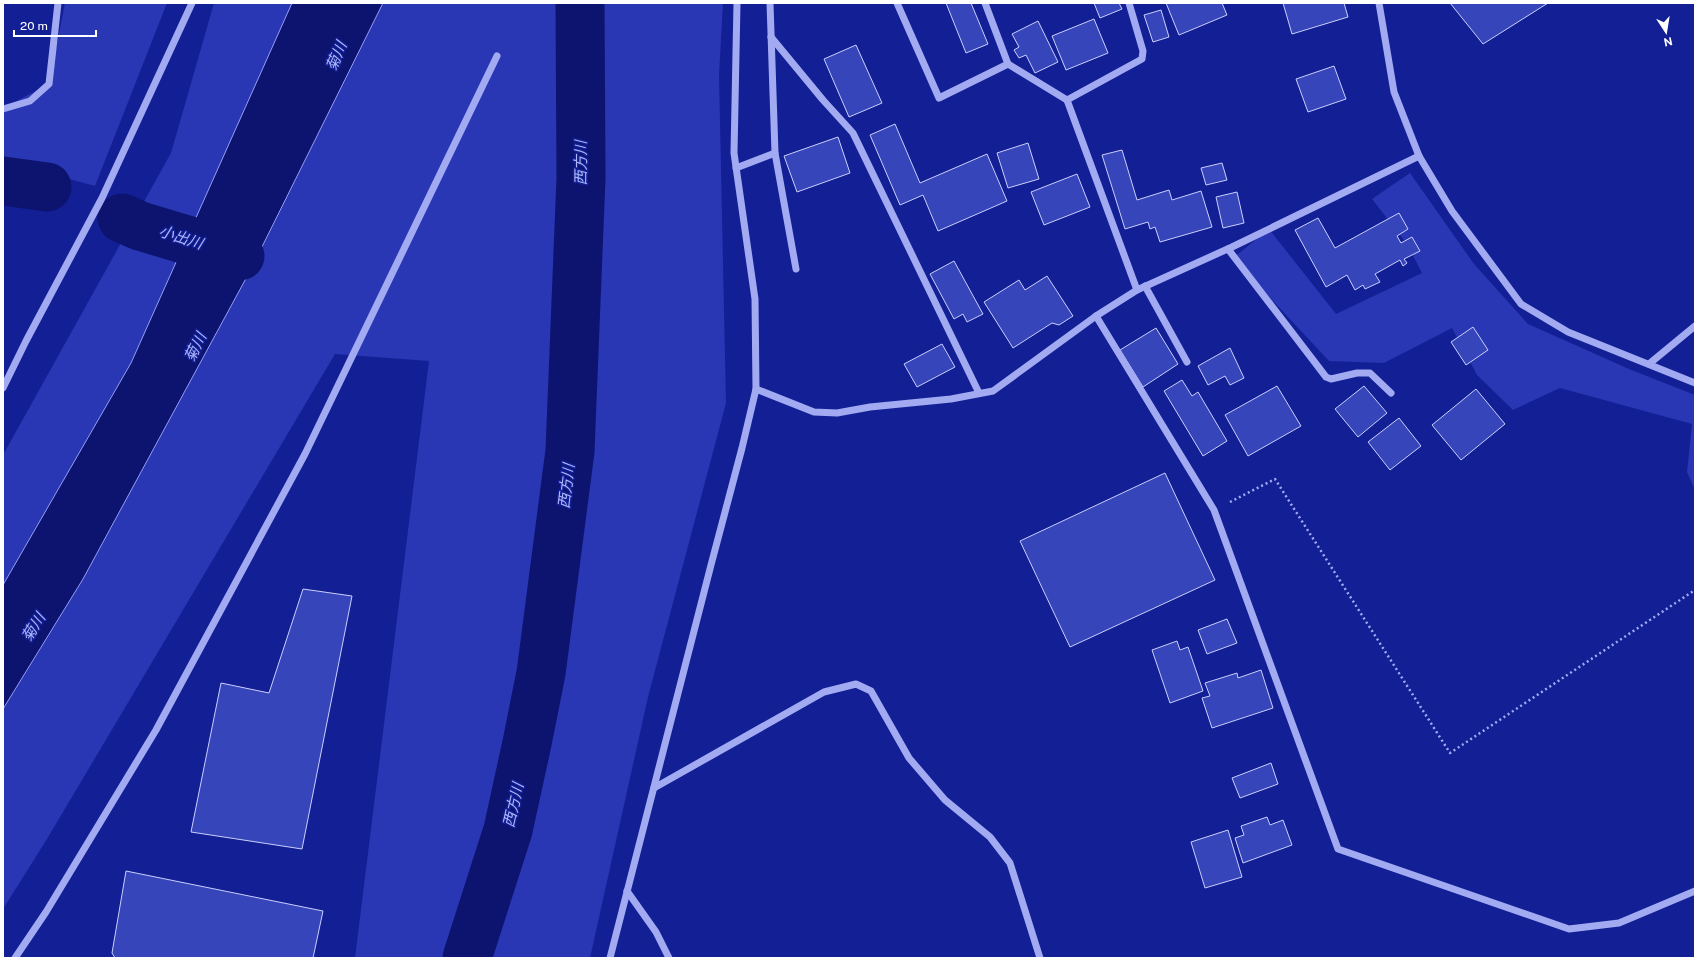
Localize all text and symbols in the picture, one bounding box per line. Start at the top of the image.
scale bar [14,12,96,38]
north arrow [1646,12,1686,52]
text: 20 m [20,19,48,33]
text: N [1663,35,1674,49]
water label: 菊川 [322,37,350,73]
water label: 西方川 [572,139,589,186]
water label: 小出川 [157,222,207,253]
water label: 菊川 [181,328,210,364]
water label: 西方川 [555,461,577,509]
water label: 菊川 [18,608,49,644]
water label: 西方川 [500,779,527,829]

